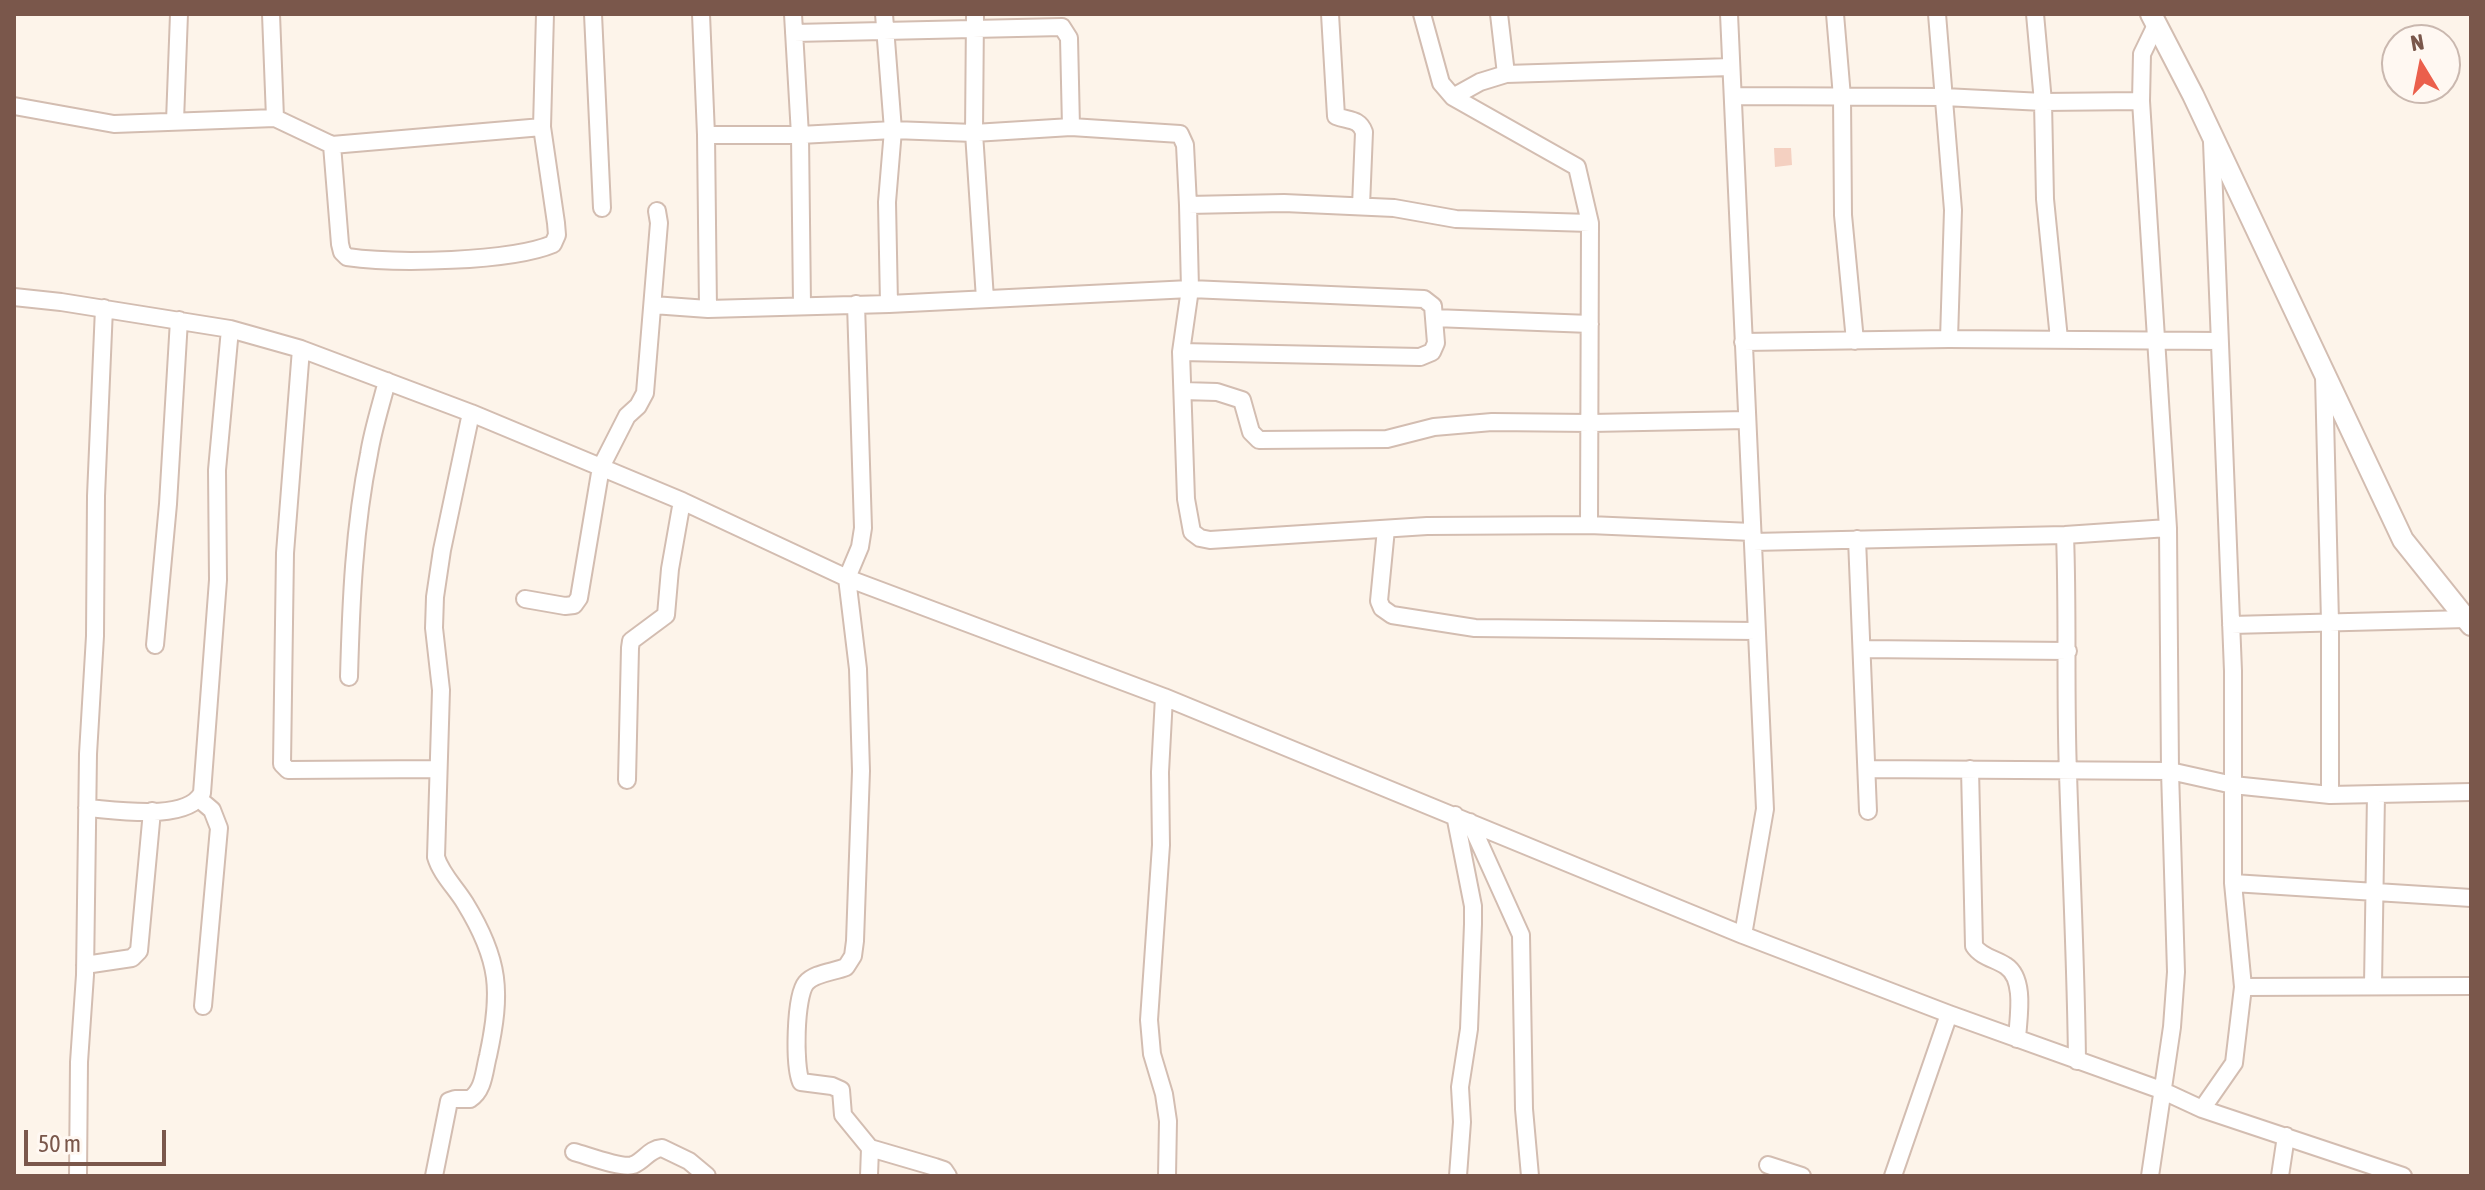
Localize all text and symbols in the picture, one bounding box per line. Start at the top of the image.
north arrow [2381,24,2461,104]
text: N [2409,28,2426,56]
scale bar [28,1114,170,1164]
text: 50 m [38,1130,81,1157]

